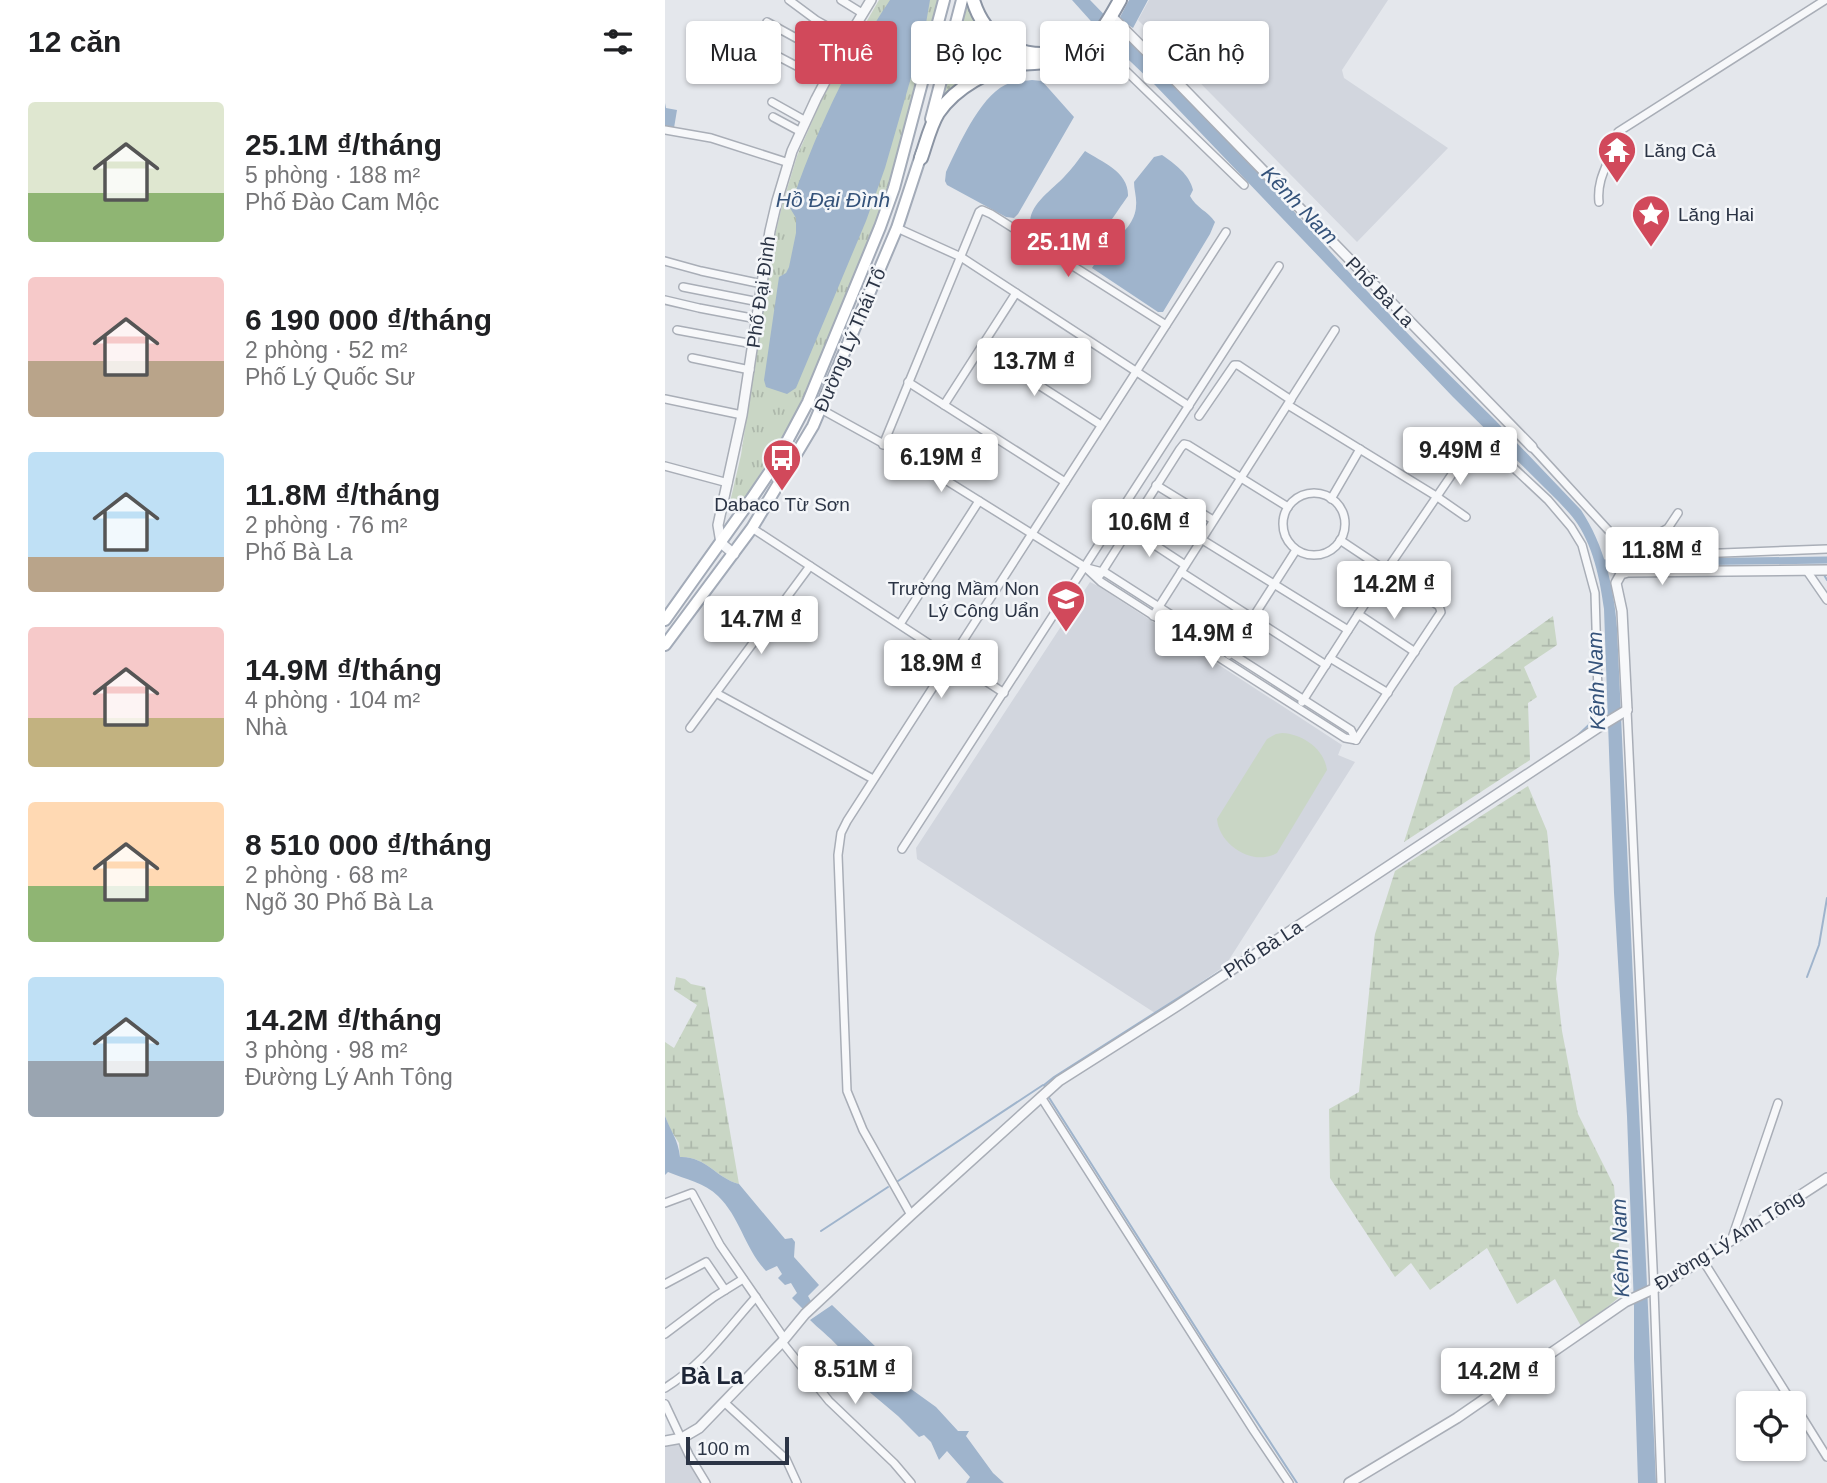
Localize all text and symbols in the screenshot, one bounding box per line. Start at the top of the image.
chip: Mua [686,21,781,84]
chip: Thuê [795,21,897,84]
chip: Bộ lọc [911,21,1026,84]
chip: Mới [1040,21,1129,84]
chip: Căn hộ [1143,21,1269,84]
icon: filters [599,23,637,61]
text: 12 căn [28,25,121,58]
text: 25.1M ₫/tháng [245,128,442,161]
temple icon: Lăng Cả [1596,129,1638,184]
icon: home [84,130,168,214]
place label: Lăng Cả [1644,140,1716,161]
water label: Kênh Nam [1257,161,1343,249]
text: 5 phòng · 188 m² [245,162,420,188]
water label: Hồ Đại Đình [776,188,890,211]
text: Phố Đào Cam Mộc [245,189,439,215]
place icon: Lăng Hai [1630,193,1672,248]
place label: Lăng Hai [1678,204,1754,225]
pin: 25.1M ₫ [1003,219,1133,279]
text: 25.1M ₫ [1027,229,1109,255]
street label: Phố Đại Đình [743,235,779,349]
street label: Phố Bà La [1342,253,1419,332]
street label: Đường Lý Thái Tổ [810,265,890,415]
text: 6 190 000 ₫/tháng [245,303,492,336]
icon: home [84,305,168,389]
text: 2 phòng · 52 m² [245,337,407,363]
pin: 13.7M ₫ [969,338,1099,398]
text: 13.7M ₫ [993,348,1075,374]
text: Phố Lý Quốc Sư [245,364,415,390]
pin: 9.49M ₫ [1395,428,1525,487]
pin: 6.19M ₫ [876,434,1006,494]
bus stop icon: Dabaco Từ Sơn [761,437,803,492]
text: 9.49M ₫ [1419,437,1501,463]
text: 6.19M ₫ [900,444,982,470]
text: 11.8M ₫/tháng [245,478,440,511]
icon: home [84,480,168,564]
place label: Dabaco Từ Sơn [714,494,850,515]
pin: 10.6M ₫ [1084,500,1214,559]
text: 10.6M ₫ [1108,509,1190,535]
text: 2 phòng · 76 m² [245,512,407,538]
pin: 11.8M ₫ [1597,528,1727,587]
text: 11.8M ₫ [1622,537,1702,563]
text: Phố Bà La [245,539,352,565]
pin: 14.2M ₫ [1329,562,1459,621]
text: 14.2M ₫ [1353,571,1435,597]
place label: Trường Mầm Non Lý Công Uẩn [888,578,1039,621]
school or university icon: Trường Mầm Non Lý Công Uẩn [1045,578,1087,633]
pin: 14.7M ₫ [696,596,826,656]
text: 14.7M ₫ [720,606,802,632]
pin: 14.9M ₫ [1147,610,1277,670]
text: 14.9M ₫ [1171,620,1253,646]
water label: Kênh Nam [1583,631,1609,731]
pin: 18.9M ₫ [876,640,1006,700]
text: 18.9M ₫ [900,650,982,676]
text: 14.9M ₫/tháng [245,653,442,686]
icon: home [84,655,168,739]
text: 4 phòng · 104 m² [245,687,420,713]
text: Nhà [245,714,287,740]
text: 8 510 000 ₫/tháng [245,828,492,861]
icon: home [84,830,168,914]
text: 2 phòng · 68 m² [245,862,407,888]
text: Ngõ 30 Phố Bà La [245,889,433,915]
street label: Phố Bà La [1220,916,1306,982]
text: 14.2M ₫/tháng [245,1003,442,1036]
icon: home [84,1005,168,1089]
text: 3 phòng · 98 m² [245,1037,407,1063]
text: Đường Lý Anh Tông [245,1064,453,1090]
street label: Đường Lý Anh Tông [1651,1186,1807,1294]
water label: Kênh Nam [1607,1198,1633,1298]
pin: 8.51M ₫ [790,1346,920,1406]
pin: 14.2M ₫ [1433,1348,1563,1408]
text: 8.51M ₫ [814,1356,896,1382]
text: 14.2M ₫ [1457,1358,1539,1384]
district label: Bà La [681,1363,744,1389]
map controls [1736,1391,1806,1461]
button: locate [1736,1391,1806,1461]
scale bar [686,1434,789,1466]
text: 100 m [697,1438,750,1459]

